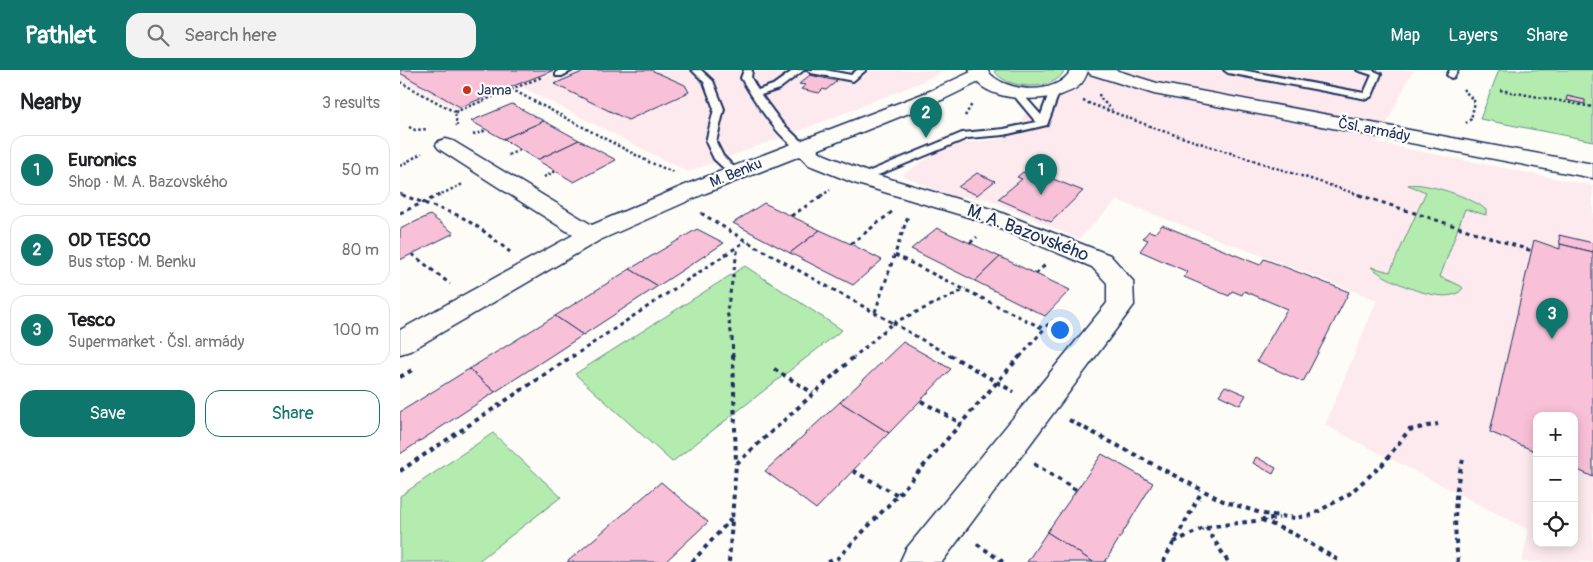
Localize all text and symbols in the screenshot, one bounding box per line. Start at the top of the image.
search box [126,13,476,58]
text: Pathlet [25,21,96,50]
icon: search [144,21,172,49]
text: Search here [184,23,277,47]
text: Map [1391,24,1420,47]
text: Layers [1448,24,1498,47]
text: Share [1526,24,1568,47]
place label: Jama [477,81,511,100]
marker: Jama [461,84,473,96]
text: Nearby [20,89,81,116]
text: 3 results [322,93,380,113]
pin: 2 [910,97,942,138]
street label: Čsl. armády [1337,114,1412,146]
text: Euronics [68,148,136,172]
street label: M. Benku [707,154,765,192]
pin: 1 [1025,154,1057,195]
text: 1 [34,160,40,180]
text: 50 m [342,160,379,180]
text: Shop · M. A. Bazovského [68,172,228,192]
street label: M. A. Bazovského [964,199,1093,267]
text: OD TESCO [68,228,151,252]
text: 2 [33,240,41,260]
text: 80 m [342,240,379,260]
text: Bus stop · M. Benku [68,252,196,272]
pin: 3 [1536,298,1568,339]
text: Tesco [68,308,115,332]
your location [1047,317,1073,343]
text: 3 [33,320,41,340]
text: 100 m [333,320,379,340]
text: Supermarket · Čsl. armády [68,332,244,352]
button: Save [20,390,195,437]
button: Share [205,390,380,437]
map controls [1533,412,1578,547]
button: + [1533,412,1578,457]
button: − [1533,457,1578,502]
button: locate [1533,502,1578,547]

